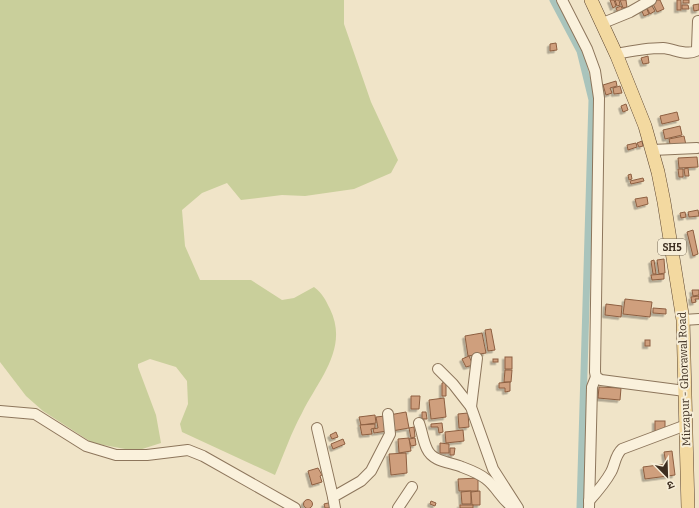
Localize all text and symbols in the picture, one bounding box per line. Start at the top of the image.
road number: SH5 [658,239,686,255]
street label: Mirzapur - Ghorawal Road [676,311,693,446]
north arrow [647,456,687,496]
text: उ [665,478,676,492]

